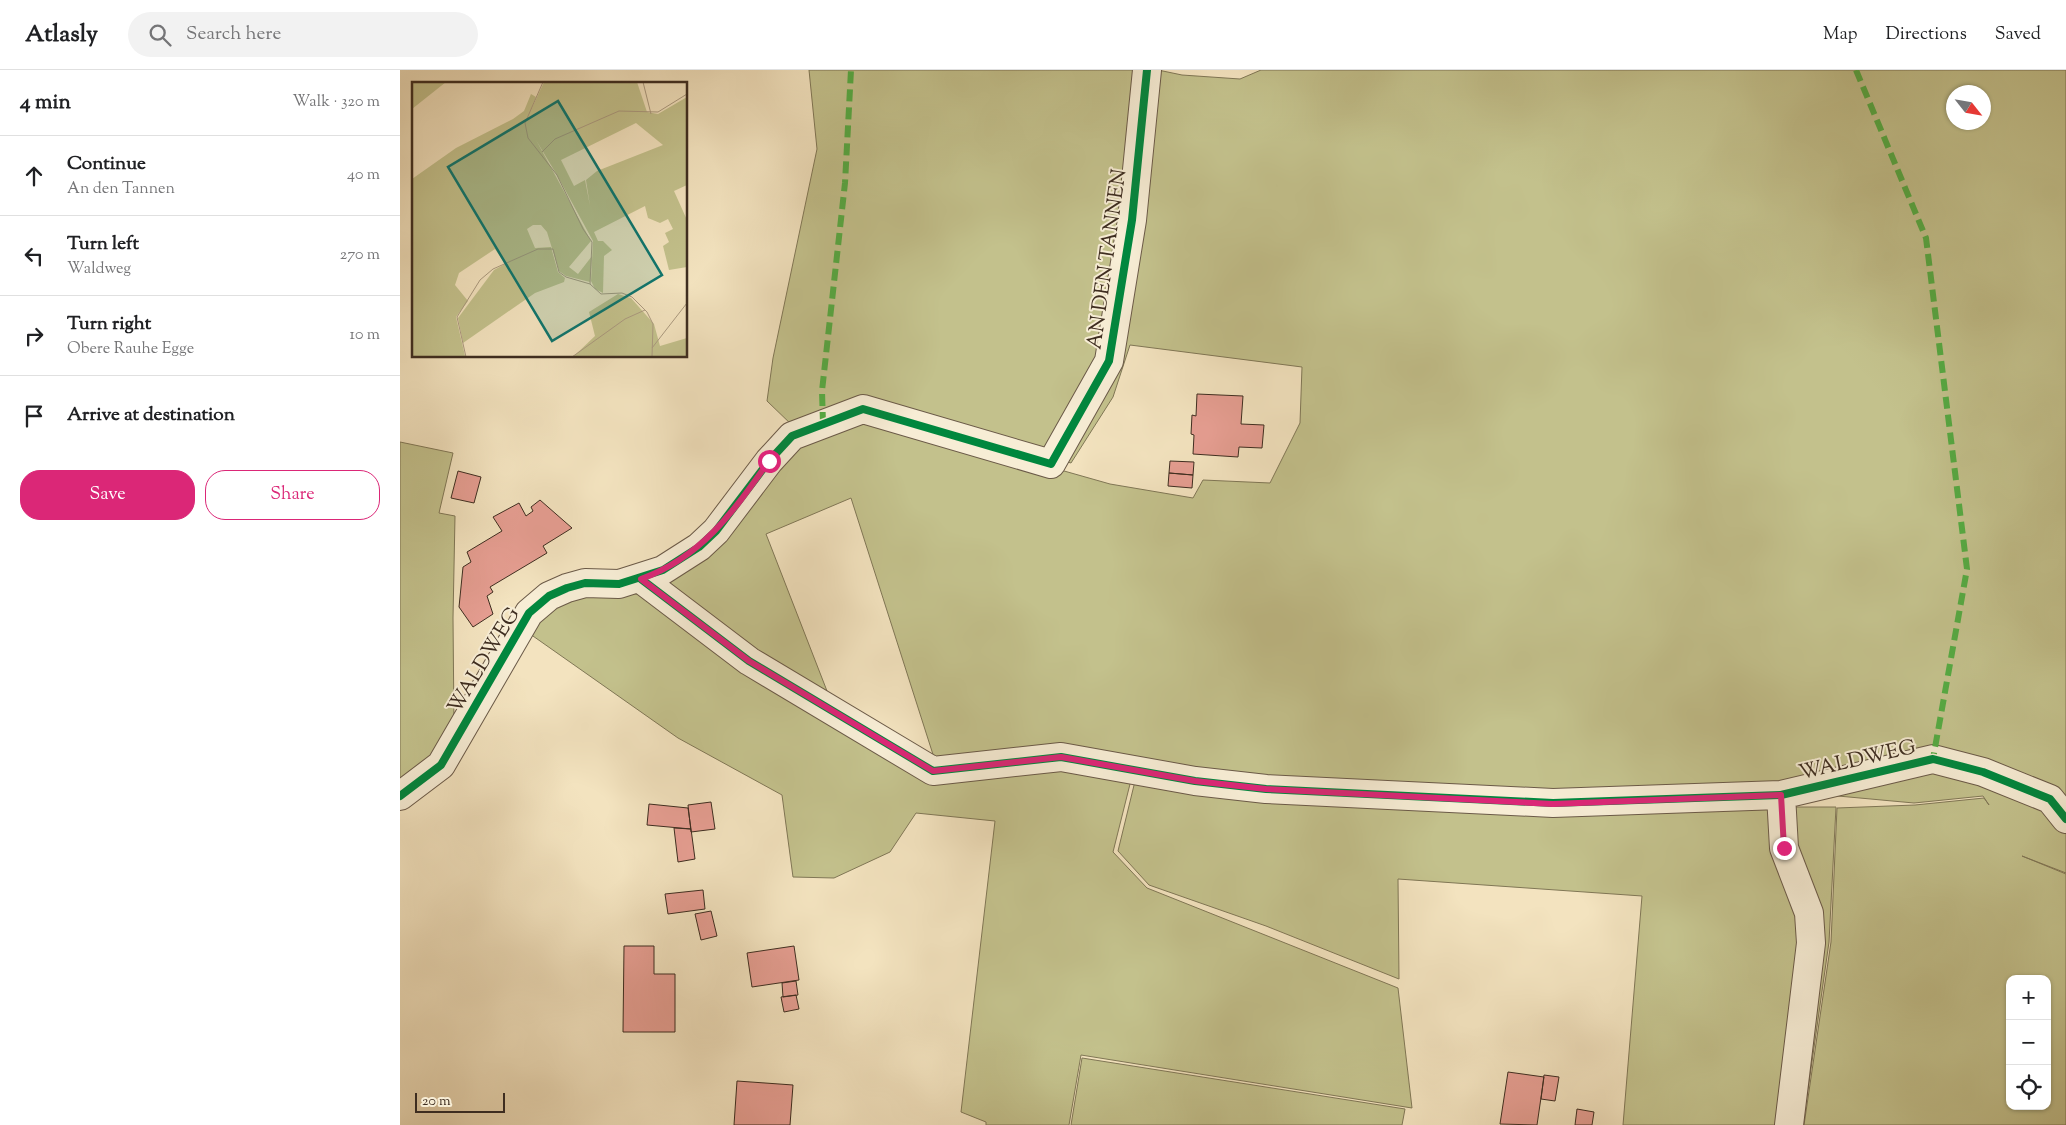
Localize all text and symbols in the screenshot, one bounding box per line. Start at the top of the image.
search box [128,12,478,57]
text: Atlasly [25,18,98,52]
icon: search [146,21,174,49]
text: Search here [186,21,281,48]
text: Map [1823,22,1858,48]
text: Directions [1886,22,1967,48]
text: Saved [1995,22,2041,48]
inset map [412,82,688,358]
north arrow [1946,85,1991,130]
text: 4 min [20,88,71,118]
text: Walk · 320 m [293,91,380,114]
text: Continue [67,151,146,178]
icon: ahead [20,162,48,190]
text: 40 m [347,164,380,187]
street label: AN DEN TANNEN [1080,167,1136,351]
text: An den Tannen [67,178,175,201]
text: Turn left [67,231,139,258]
icon: left [20,242,48,270]
text: 270 m [340,244,380,267]
text: Waldweg [67,258,131,281]
text: Turn right [67,311,151,338]
icon: right [20,322,48,350]
text: 10 m [350,324,380,347]
text: Obere Rauhe Egge [67,338,194,361]
icon: arrive [20,402,48,430]
text: Arrive at destination [67,402,235,429]
route start [758,450,781,473]
button: Save [20,470,195,520]
button: Share [205,470,380,520]
street label: WALDWEG [441,602,528,720]
street label: WALDWEG [1796,733,1919,789]
route end [1773,837,1796,860]
map controls [2006,975,2051,1110]
button: + [2006,975,2051,1020]
button: − [2006,1020,2051,1065]
button: locate [2006,1065,2051,1110]
scale bar [415,1090,505,1113]
text: 20 m [422,1092,451,1112]

